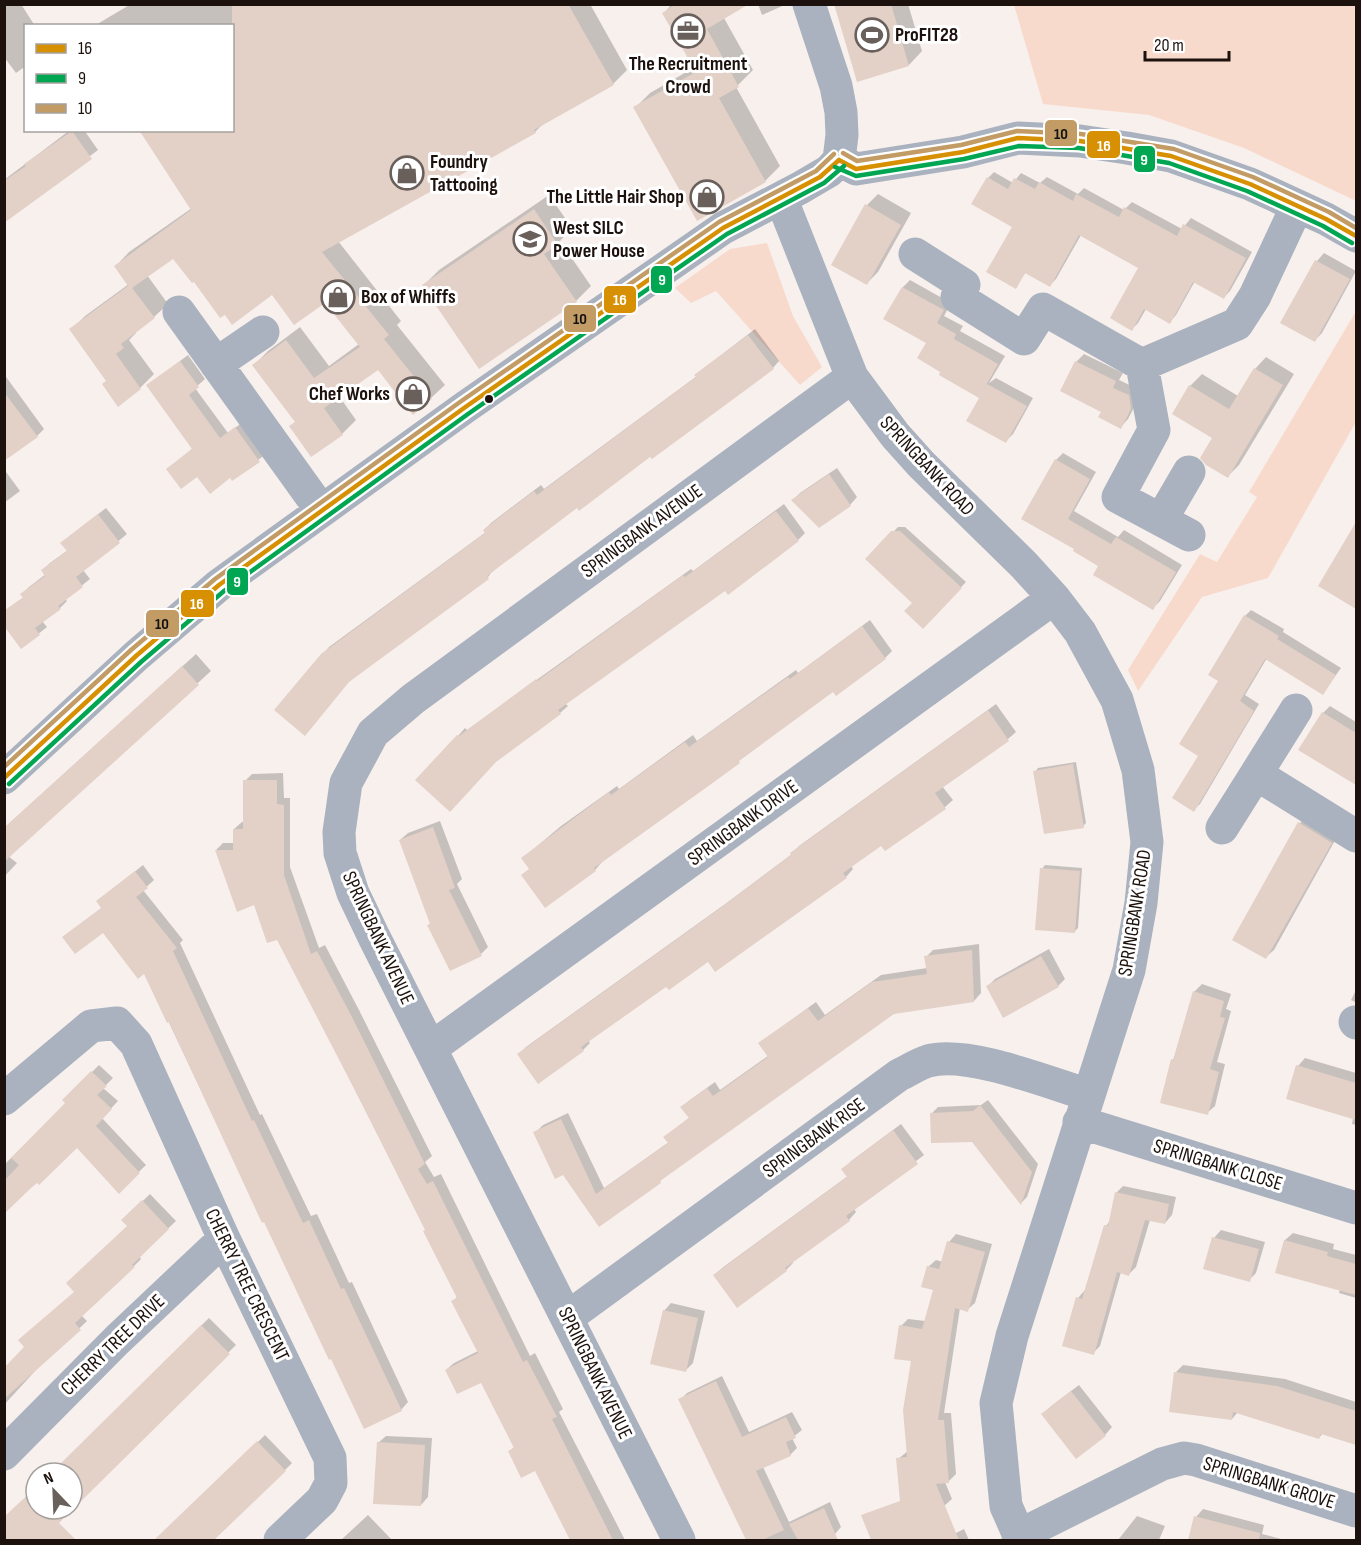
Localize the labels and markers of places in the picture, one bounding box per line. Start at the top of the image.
office icon: The Recruitment Crowd [670,13,706,49]
sports icon: ProFIT28 [854,17,890,53]
place label: ProFIT28 [895,23,958,47]
place label: The Recruitment Crowd [629,52,748,99]
place label: Foundry Tattooing [430,150,498,197]
shop icon: Foundry Tattooing [389,155,425,191]
shop icon: The Little Hair Shop [689,179,725,215]
place label: The Little Hair Shop [547,185,684,209]
place label: West SILC Power House [553,216,645,263]
school or university icon: West SILC Power House [512,221,548,257]
shop icon: Box of Whiffs [320,279,356,315]
place label: Box of Whiffs [361,285,456,309]
shop icon: Chef Works [395,376,431,412]
place label: Chef Works [309,382,390,406]
unlabelled marker [483,393,495,405]

